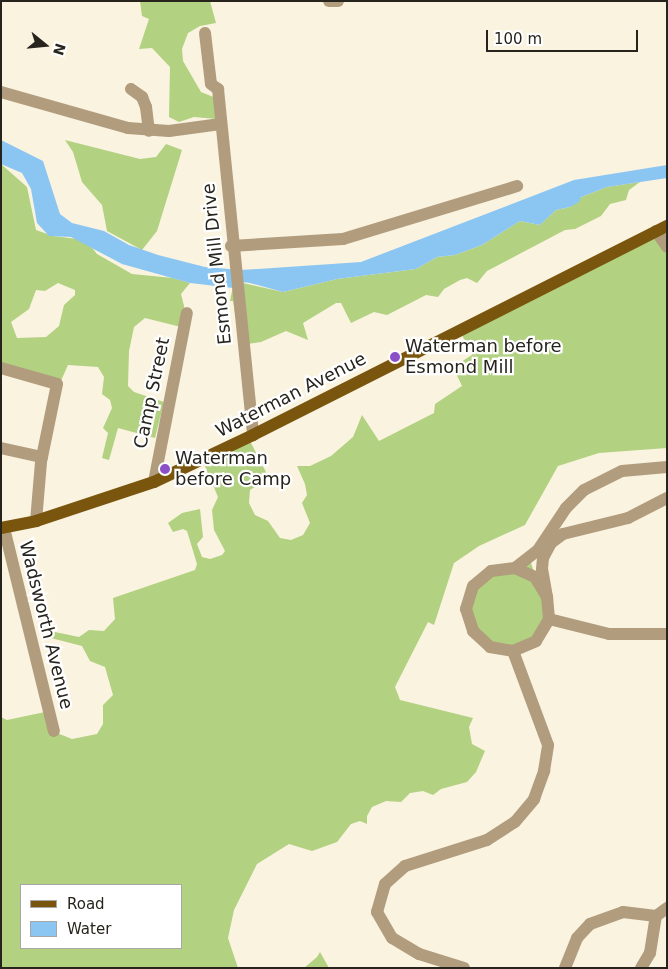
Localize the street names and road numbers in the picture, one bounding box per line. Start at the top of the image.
street label: Esmond Mill Drive [198,182,236,346]
street label: Camp Street [130,336,174,450]
street label: Waterman Avenue [212,348,370,442]
street label: Wadsworth Avenue [15,539,77,711]

